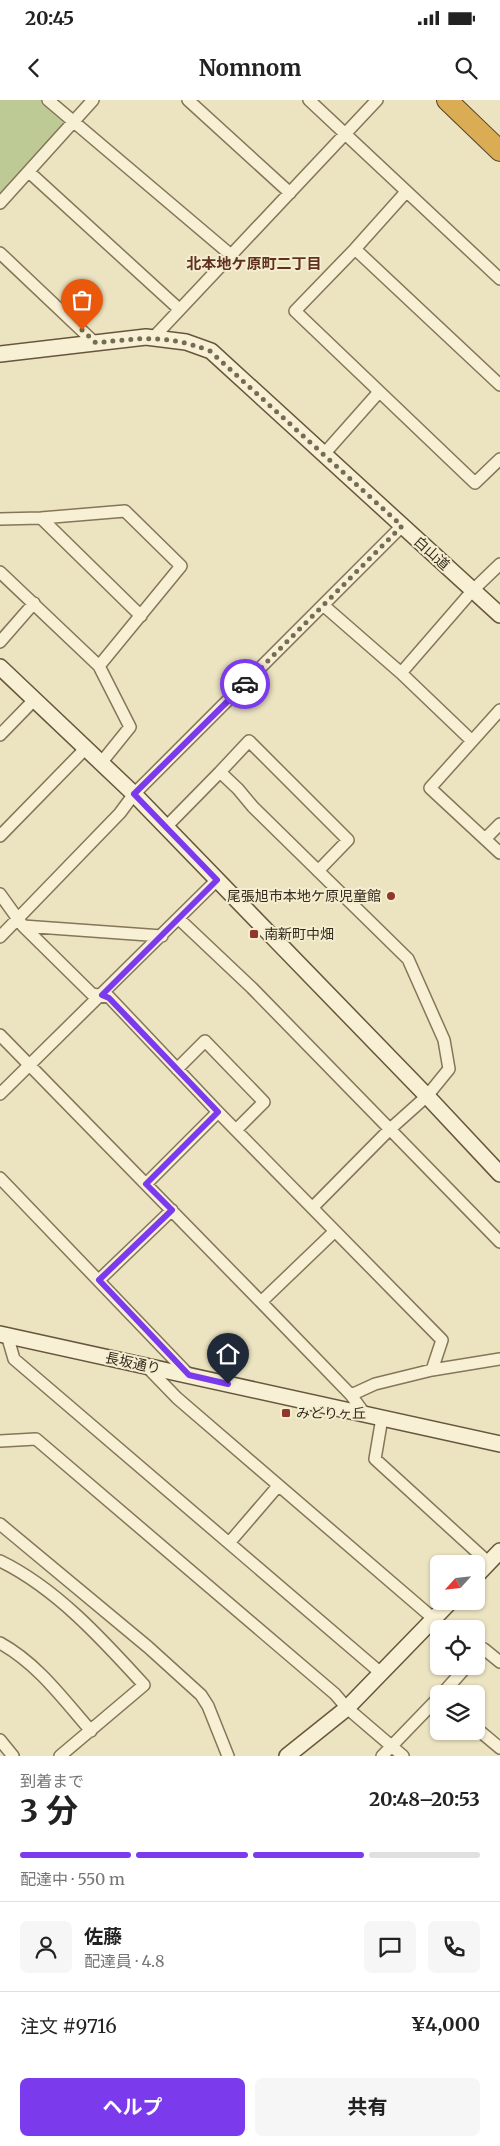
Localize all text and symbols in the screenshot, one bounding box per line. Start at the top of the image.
text: 20:45 [25,6,74,30]
icon: back [20,54,48,82]
text: Nomnom [199,54,301,82]
icon: search [452,54,480,82]
district label: 北本地ケ原町二丁目 [186,254,322,273]
pin [61,279,103,330]
icon: bag [68,286,96,314]
street label: 白山道 [410,532,454,574]
courier [220,659,270,709]
icon: car [231,670,259,698]
place label: 尾張旭市本地ケ原児童館 [227,887,381,905]
marker: 尾張旭市本地ケ原児童館 [385,890,397,902]
place label: 南新町中畑 [264,925,334,943]
marker: 南新町中畑 [248,928,260,940]
pin [207,1333,249,1384]
icon: home [214,1340,242,1368]
street label: 長坂通り [104,1348,162,1378]
place label: みどりヶ丘 [296,1404,366,1422]
marker: みどりヶ丘 [280,1407,292,1419]
north arrow [430,1555,485,1610]
map controls [430,1555,485,1740]
button: locate [430,1620,485,1675]
button: layers [430,1685,485,1740]
text: 到着まで [20,1771,84,1791]
text: 20:48–20:53 [369,1787,480,1811]
text: 3 分 [20,1791,78,1831]
text: 配達中 · 550 m [20,1869,125,1889]
button: person [20,1921,72,1973]
button: chat [364,1921,416,1973]
button: phone [428,1921,480,1973]
text: 佐藤 [84,1924,122,1948]
text: 配達員 · 4.8 [84,1951,165,1971]
text: ¥4,000 [411,2012,480,2036]
text: 注文 #9716 [20,2014,117,2038]
button: ヘルプ [20,2078,245,2136]
button: 共有 [255,2078,480,2136]

